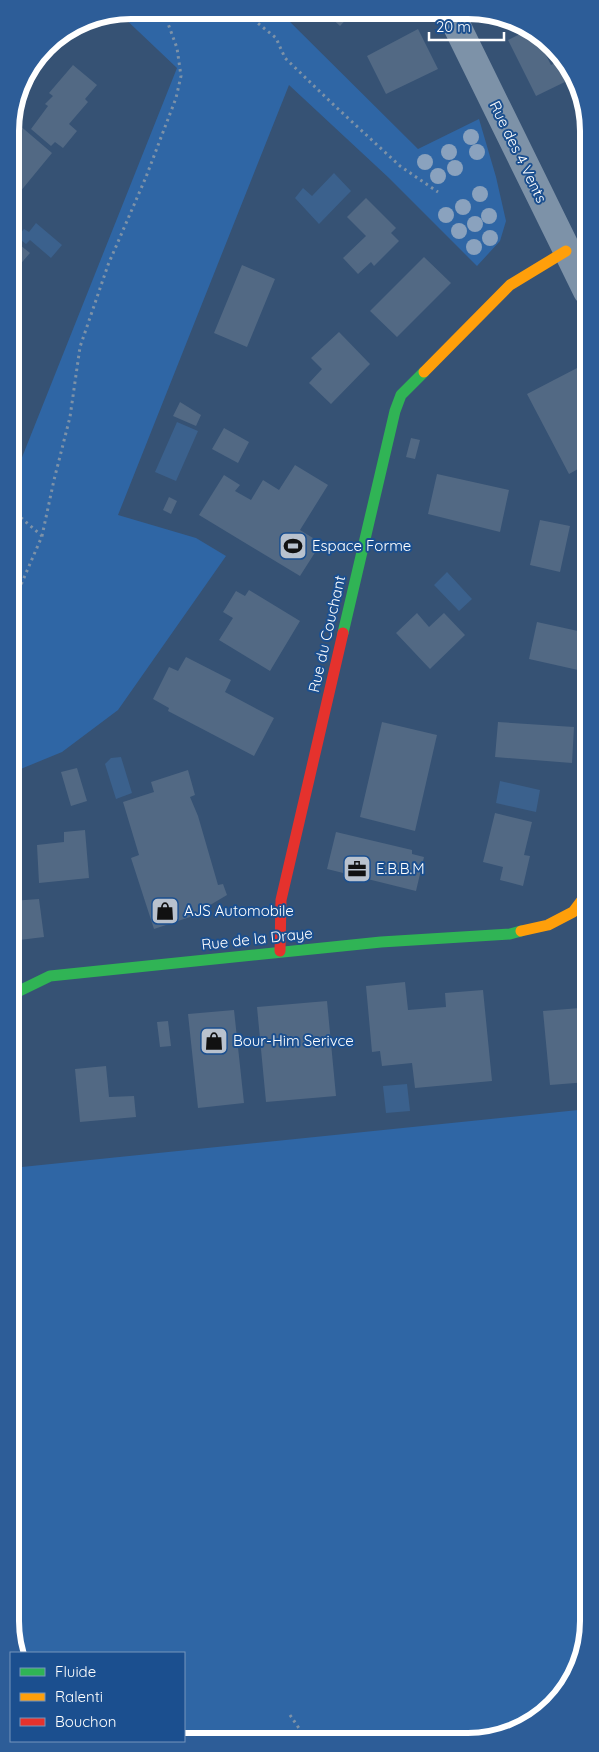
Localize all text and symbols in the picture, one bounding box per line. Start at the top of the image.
scale bar [429,10,504,42]
text: 20 m [436,17,471,36]
street label: Rue des 4 Vents [486,98,551,206]
sports icon: Espace Forme [278,531,308,561]
place label: Espace Forme [312,536,411,555]
street label: Rue du Couchant [304,574,349,694]
office icon: E.B.B.M [342,854,372,884]
place label: E.B.B.M [376,859,425,878]
shop icon: AJS Automobile [150,896,180,926]
place label: AJS Automobile [184,901,294,920]
street label: Rue de la Draye [200,923,313,954]
shop icon: Bour-Him Serivce [199,1026,229,1056]
place label: Bour-Him Serivce [233,1031,354,1050]
legend [10,1652,185,1742]
text: Fluide [55,1662,96,1681]
text: Ralenti [55,1687,103,1706]
text: Bouchon [55,1712,116,1731]

